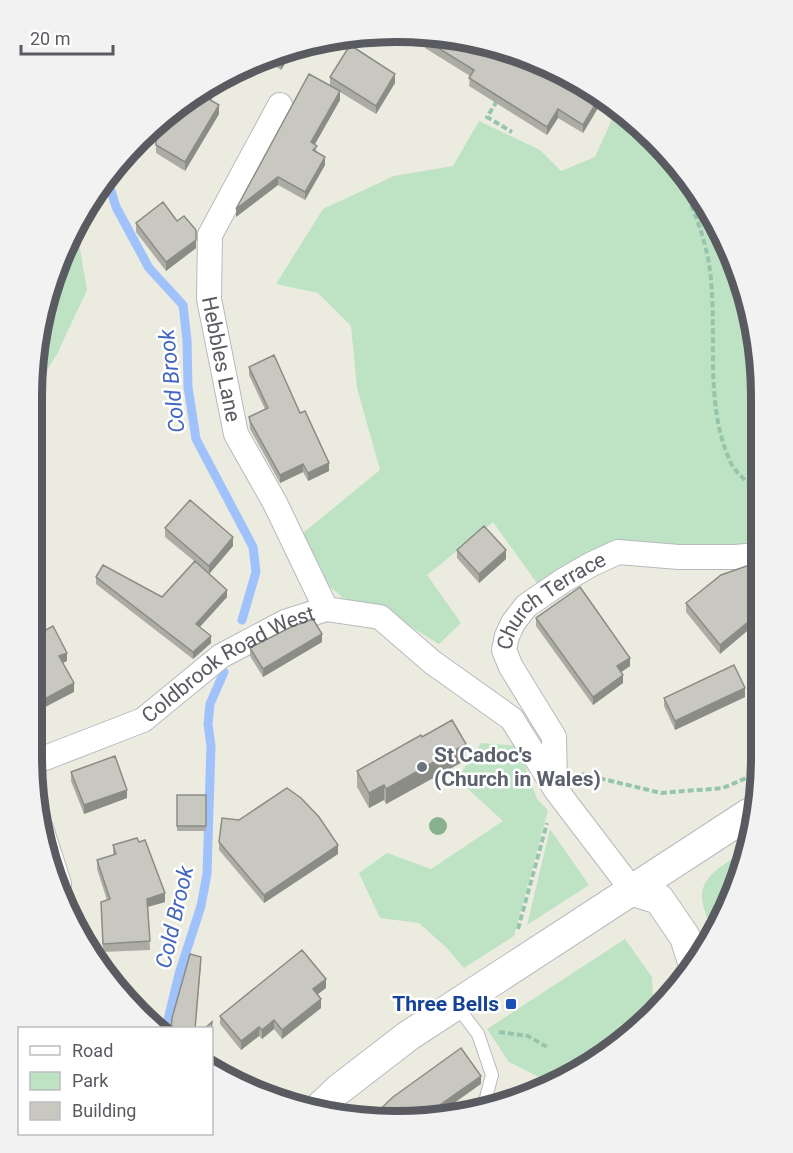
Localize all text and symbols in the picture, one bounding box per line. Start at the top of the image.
scale bar [21,18,112,56]
text: 20 m [30,28,70,49]
street label: Hebbles Lane [197,294,245,424]
water label: Cold Brook [153,327,189,434]
street label: Church Terrace [492,547,609,652]
street label: Coldbrook Road West [137,601,318,728]
place label: St Cadoc's (Church in Wales) [434,743,601,791]
marker: St Cadoc's (Church in Wales) [415,760,429,774]
water label: Cold Brook [151,862,199,971]
place label: Three Bells [392,992,499,1016]
marker: Three Bells [504,997,518,1011]
legend [18,1027,213,1135]
text: Road [72,1040,113,1061]
text: Park [72,1070,109,1091]
text: Building [72,1100,136,1121]

